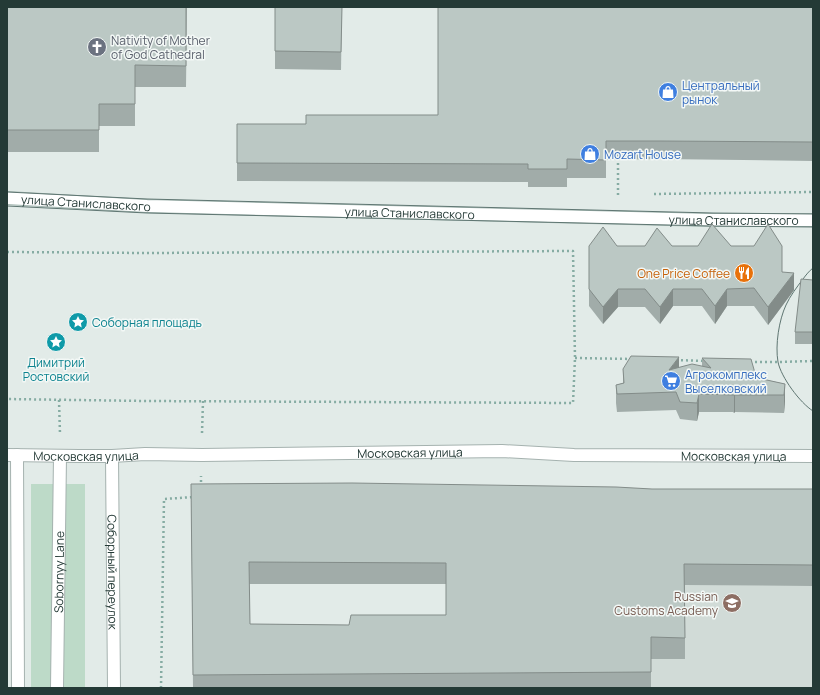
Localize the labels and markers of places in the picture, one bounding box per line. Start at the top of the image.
place label: Nativity of Mother of God Cathedral [111,32,211,63]
church icon: Nativity of Mother of God Cathedral [86,36,108,58]
place label: Центральный рынок [682,77,760,108]
shop icon: Центральный рынок [657,81,679,103]
shop icon: Mozart House [579,143,601,165]
place label: Mozart House [604,146,681,163]
restaurant icon: One Price Coffee [733,262,755,284]
place label: One Price Coffee [637,265,730,282]
place icon: Соборная площадь [67,311,89,333]
place label: Соборная площадь [92,314,202,331]
place icon: Димитрий Ростовский [45,331,67,353]
place label: Димитрий Ростовский [23,354,89,385]
place label: Агрокомплекс Выселковский [685,366,767,397]
supermarket icon: Агрокомплекс Выселковский [660,370,682,392]
place label: Russian Customs Academy [614,588,719,619]
school or university icon: Russian Customs Academy [721,592,743,614]

